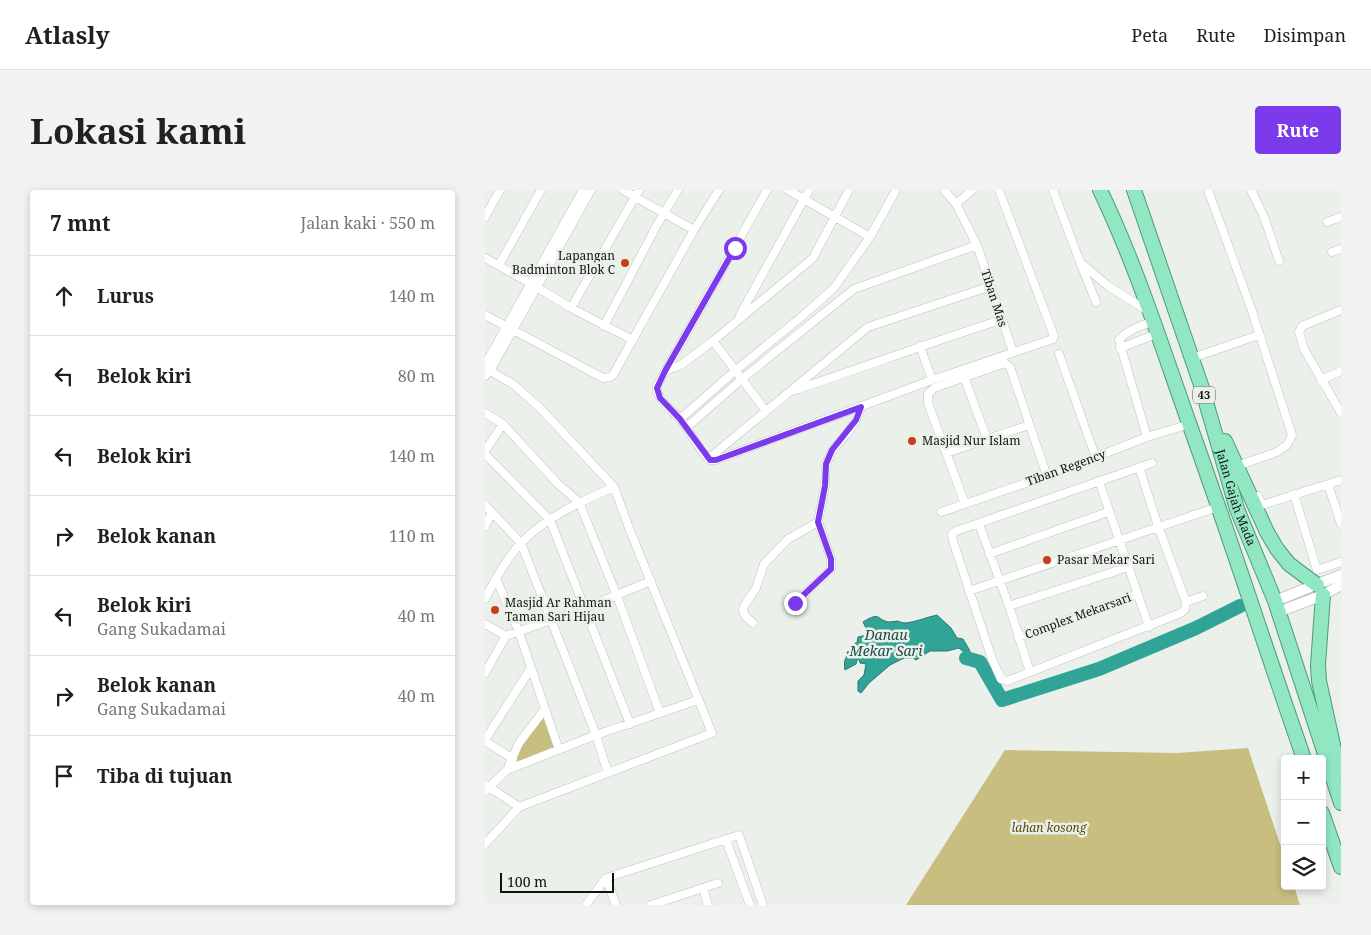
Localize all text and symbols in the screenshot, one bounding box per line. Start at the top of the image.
text: Atlasly [25,18,110,51]
text: Peta [1131,23,1168,47]
text: Rute [1196,23,1235,47]
text: Disimpan [1263,23,1346,47]
button: Rute [1255,106,1341,154]
text: Lokasi kami [30,107,246,154]
text: 7 mnt [50,209,111,237]
text: Jalan kaki · 550 m [301,212,435,234]
route start [724,237,747,260]
place label: Lapangan Badminton Blok C [512,247,615,278]
marker: Lapangan Badminton Blok C [619,257,631,269]
street label: Tiban Mas [977,267,1012,329]
icon: ahead [50,282,78,310]
text: Lurus [97,283,154,309]
text: 140 m [389,285,435,307]
icon: left [50,362,78,390]
text: Belok kiri [97,363,191,389]
text: 80 m [398,365,435,387]
road number: 43 [1193,386,1215,404]
place label: Masjid Nur Islam [922,432,1021,449]
marker: Masjid Nur Islam [906,435,918,447]
icon: left [50,442,78,470]
text: Belok kiri [97,443,191,469]
text: 140 m [389,445,435,467]
street label: Tiban Regency [1024,445,1108,490]
street label: Jalan Gajah Mada [1212,446,1260,549]
icon: right [50,522,78,550]
text: Belok kanan [97,523,216,549]
text: 110 m [389,525,435,547]
place label: Pasar Mekar Sari [1057,551,1155,568]
marker: Pasar Mekar Sari [1041,554,1053,566]
street label: Complex Mekarsari [1022,588,1133,643]
text: Belok kiri [97,592,191,618]
route end [784,592,807,615]
place label: Masjid Ar Rahman Taman Sari Hijau [505,594,612,625]
icon: left [50,602,78,630]
marker: Masjid Ar Rahman Taman Sari Hijau [489,604,501,616]
text: 40 m [398,605,435,627]
text: Gang Sukadamai [97,618,226,640]
water label: Danau Mekar Sari [849,625,923,660]
text: Belok kanan [97,672,216,698]
icon: right [50,682,78,710]
text: 40 m [398,685,435,707]
text: Gang Sukadamai [97,698,226,720]
map controls [1281,755,1326,890]
button: + [1281,755,1326,800]
icon: arrive [50,762,78,790]
text: Tiba di tujuan [97,763,232,789]
button: − [1281,800,1326,845]
park label: lahan kosong [1012,819,1088,836]
button: layers [1281,845,1326,890]
scale bar [500,870,614,893]
text: 100 m [507,872,547,891]

